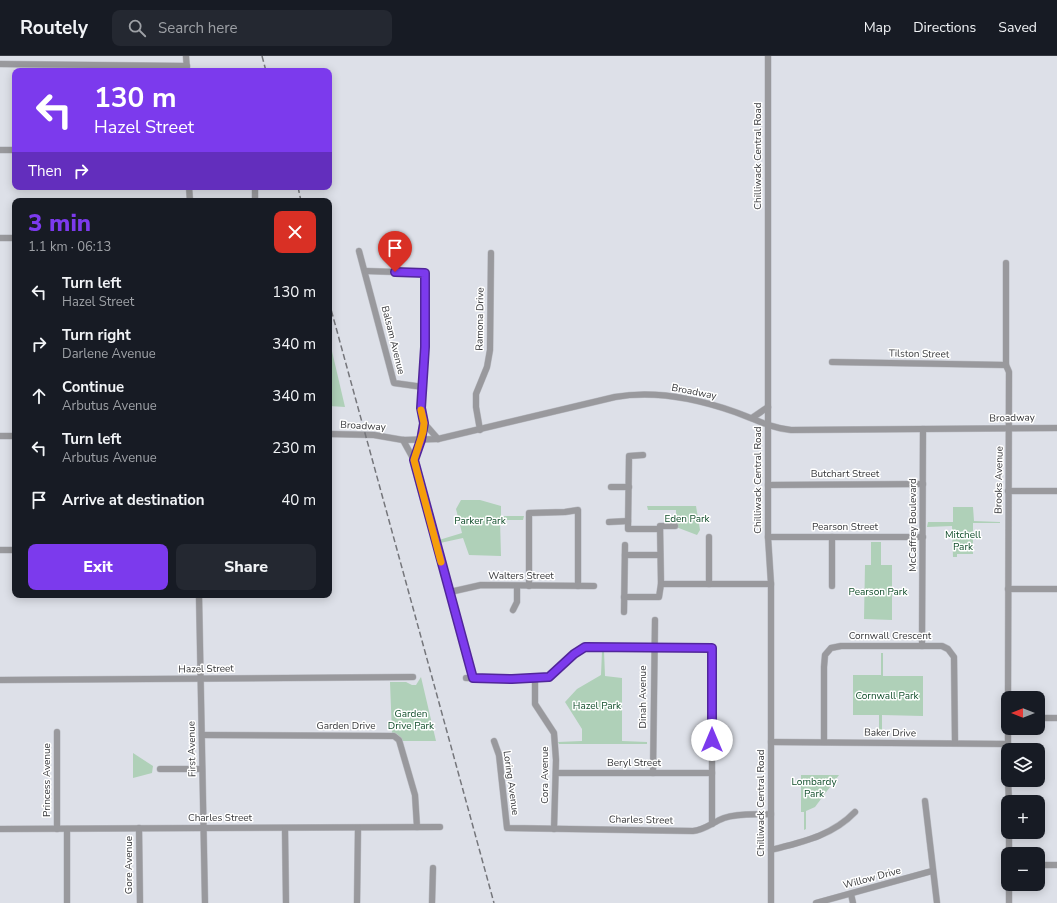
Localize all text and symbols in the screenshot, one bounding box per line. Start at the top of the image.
search box [112,10,392,46]
text: Routely [20,15,88,41]
icon: search [126,17,148,39]
text: Search here [158,18,238,38]
text: Map [864,18,891,37]
text: Directions [913,18,976,37]
text: Saved [998,18,1037,37]
text: 130 m [94,79,177,117]
icon: left [28,84,80,136]
street label: Chilliwack Central Road [751,102,765,210]
text: Hazel Street [94,115,194,139]
icon: right [70,160,92,182]
text: Then [28,161,62,181]
text: 3 min [28,207,91,239]
button: close [274,211,316,253]
pin [378,231,412,272]
icon: arrive [384,237,406,259]
text: 1.1 km · 06:13 [28,238,111,256]
text: Turn left [62,273,121,293]
icon: left [28,281,50,303]
text: 130 m [272,282,316,302]
street label: Ramona Drive [472,287,488,351]
text: Hazel Street [62,293,134,311]
street label: Balsam Avenue [378,304,408,376]
text: Turn right [62,325,131,345]
icon: right [28,333,50,355]
text: 340 m [272,334,316,354]
text: Darlene Avenue [62,345,156,363]
street label: Tilston Street [889,346,950,362]
text: Continue [62,377,124,397]
street label: Broadway [670,381,719,403]
icon: ahead [28,385,50,407]
text: 340 m [272,386,316,406]
text: Arbutus Avenue [62,397,157,415]
street label: Broadway [989,411,1036,425]
street label: Broadway [340,418,387,434]
street label: Chilliwack Central Road [751,426,765,534]
text: Turn left [62,429,121,449]
icon: left [28,437,50,459]
text: 230 m [272,438,316,458]
street label: Brooks Avenue [991,446,1007,514]
text: Arbutus Avenue [62,449,157,467]
street label: Butchart Street [811,467,880,481]
street label: McCaffrey Boulevard [906,478,920,572]
icon: arrive [28,489,50,511]
text: Arrive at destination [62,490,205,510]
text: 40 m [281,490,316,510]
park label: Eden Park [664,512,711,526]
park label: Parker Park [454,514,507,528]
street label: Pearson Street [812,520,879,534]
park label: Mitchell Park [945,528,981,554]
button: Exit [28,544,168,590]
button: Share [176,544,316,590]
street label: Walters Street [488,569,554,583]
park label: Pearson Park [849,585,908,599]
street label: Cornwall Crescent [849,629,932,643]
street label: Hazel Street [178,662,234,676]
street label: Dinah Avenue [636,665,650,729]
park label: Cornwall Park [855,689,920,703]
north arrow [1001,691,1045,735]
map controls [1001,691,1045,891]
park label: Hazel Park [573,699,622,713]
park label: Garden Drive Park [388,707,435,733]
street label: Garden Drive [316,719,376,733]
position arrow [691,719,733,761]
street label: First Avenue [185,721,199,777]
street label: Baker Drive [864,726,916,740]
street label: Princess Avenue [40,743,54,817]
button: layers [1001,743,1045,787]
street label: Cora Avenue [538,746,552,804]
street label: Chilliwack Central Road [754,749,768,857]
street label: Loring Avenue [500,750,522,816]
street label: Beryl Street [607,756,661,770]
park label: Lombardy Park [791,775,837,801]
button: + [1001,795,1045,839]
street label: Charles Street [188,811,253,825]
street label: Charles Street [609,812,674,828]
street label: Gore Avenue [122,836,136,894]
button: − [1001,847,1045,891]
street label: Willow Drive [842,864,902,892]

